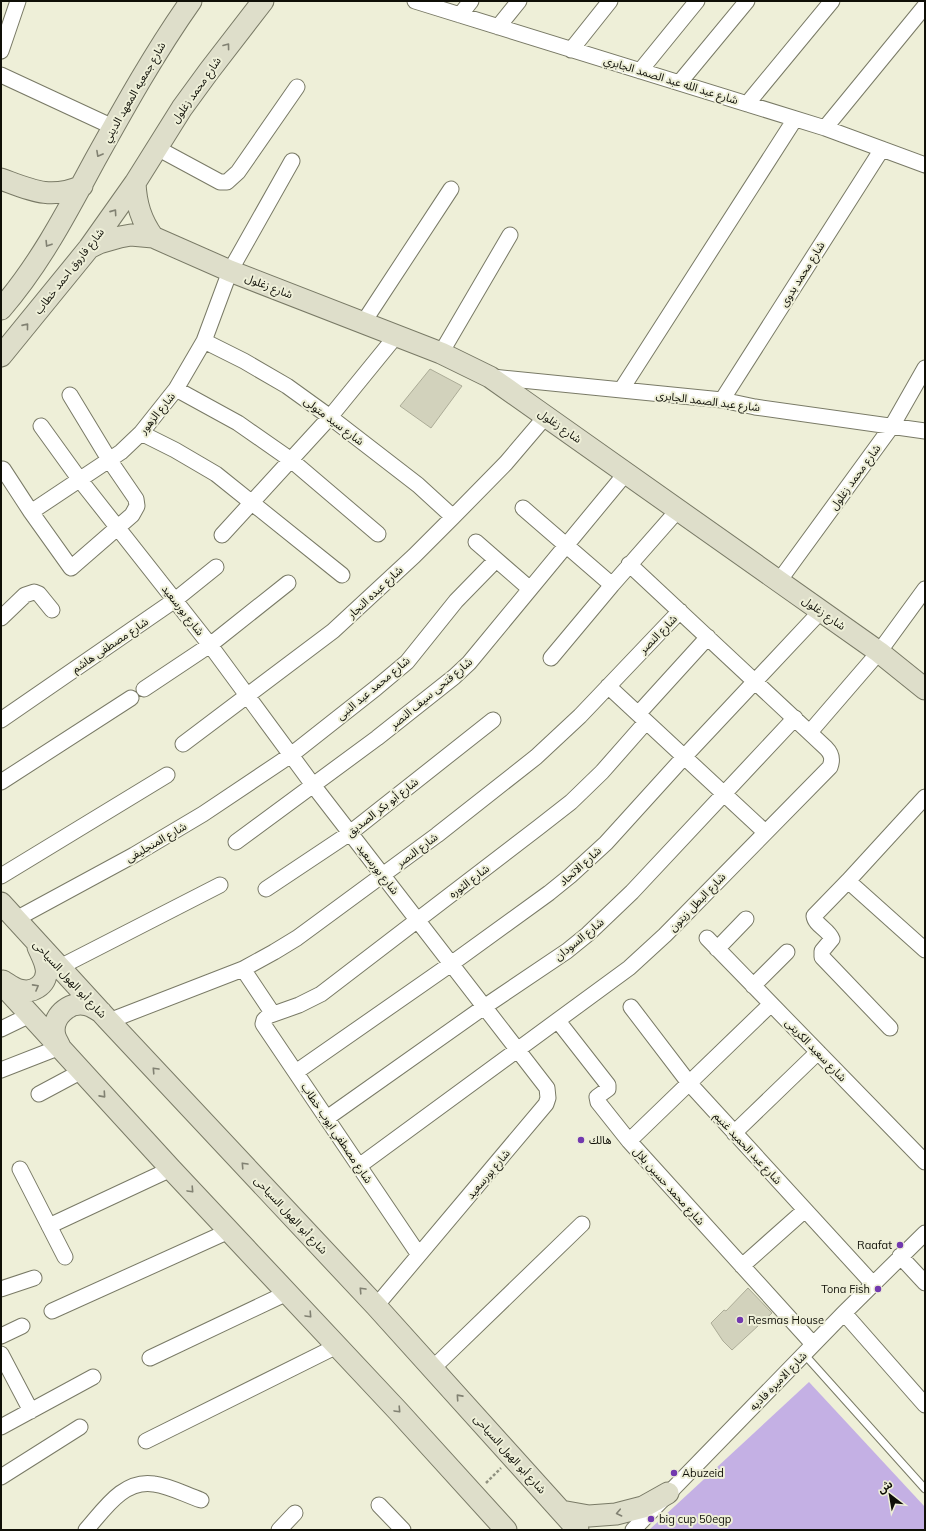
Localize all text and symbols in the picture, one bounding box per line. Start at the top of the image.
street label: شارع جمعيه المعهد الديني [100,39,171,146]
one-way arrow [222,43,230,50]
street label: شارع عبد الله عبد الصمد الجابري [601,53,740,110]
street label: شارع محمد زغلول [168,54,225,126]
one-way arrow [96,150,103,158]
one-way arrow [109,210,116,217]
street label: شارع فاروق احمد خطاب [31,225,108,317]
street label: شارع محمد بدوى [776,238,829,310]
one-way arrow [46,240,53,247]
street label: شارع زغلول [243,271,295,303]
one-way arrow [21,323,28,330]
street label: شارع عبد الصمد الجابرى [655,388,761,415]
street label: شارع الزهور [135,389,179,438]
street label: شارع سيد متولى [301,394,367,449]
street label: شارع زغلول [535,406,585,447]
street label: شارع محمد زغلول [827,441,884,513]
street label: شارع عبده النجار [344,563,406,623]
street label: شارع بورسعيد [158,582,207,639]
street label: شارع زغلول [799,593,849,634]
street label: شارع النصر [635,611,681,658]
street label: شارع مصطفى هاشم [69,614,152,677]
street label: شارع محمد عبد النبى [334,653,413,723]
street label: شارع فتحى سيف النصر [386,654,476,733]
street label: شارع أبو بكر الصديق [343,774,422,840]
street label: شارع المنجليفى [123,819,190,866]
street label: شارع النصر [393,830,441,872]
street label: شارع بورسعيد [353,841,402,898]
street label: شارع الاتحاد [556,843,605,889]
street label: شارع الثوره [446,861,493,902]
street label: شارع البطل زيتون [666,870,729,935]
street label: شارع السودان [551,915,608,964]
street label: شارع أبو الهول السياحى [30,937,110,1022]
one-way arrow [32,985,39,992]
street label: شارع سعيد الكريتى [782,1016,850,1085]
one-way arrow [152,1067,160,1075]
street label: شارع مصطفي ايوب خطاب [296,1080,376,1188]
one-way arrow [98,1090,105,1097]
street label: شارع عبد الحميد غنيم [709,1109,785,1189]
place label: هالك [589,1133,612,1147]
marker: هالك [576,1135,586,1145]
street label: شارع محمد حسين بلال [630,1144,708,1229]
street label: شارع بورسعيد [463,1146,514,1202]
one-way arrow [241,1162,249,1170]
street label: شارع أبو الهول السياحى [251,1173,331,1258]
one-way arrow [186,1185,194,1193]
place label: Raafat [857,1238,892,1252]
marker: Raafat [895,1240,905,1250]
place label: Tona Fish [821,1282,870,1296]
marker: Tona Fish [873,1284,883,1294]
one-way arrow [360,1288,367,1295]
one-way arrow [304,1311,311,1318]
place label: Resmas House [748,1313,824,1327]
marker: Resmas House [735,1315,745,1325]
street label: شارع الاميره فاديه [746,1348,811,1414]
one-way arrow [457,1394,464,1401]
one-way arrow [393,1405,400,1413]
street label: شارع أبو الهول السياحى [470,1412,549,1497]
place label: Abuzeid [682,1466,724,1480]
marker: Abuzeid [669,1468,679,1478]
north arrow [870,1475,910,1515]
text: ش [875,1477,895,1496]
one-way arrow [616,1508,622,1517]
place label: big cup 50egp [659,1512,732,1526]
marker: big cup 50egp [646,1514,656,1524]

